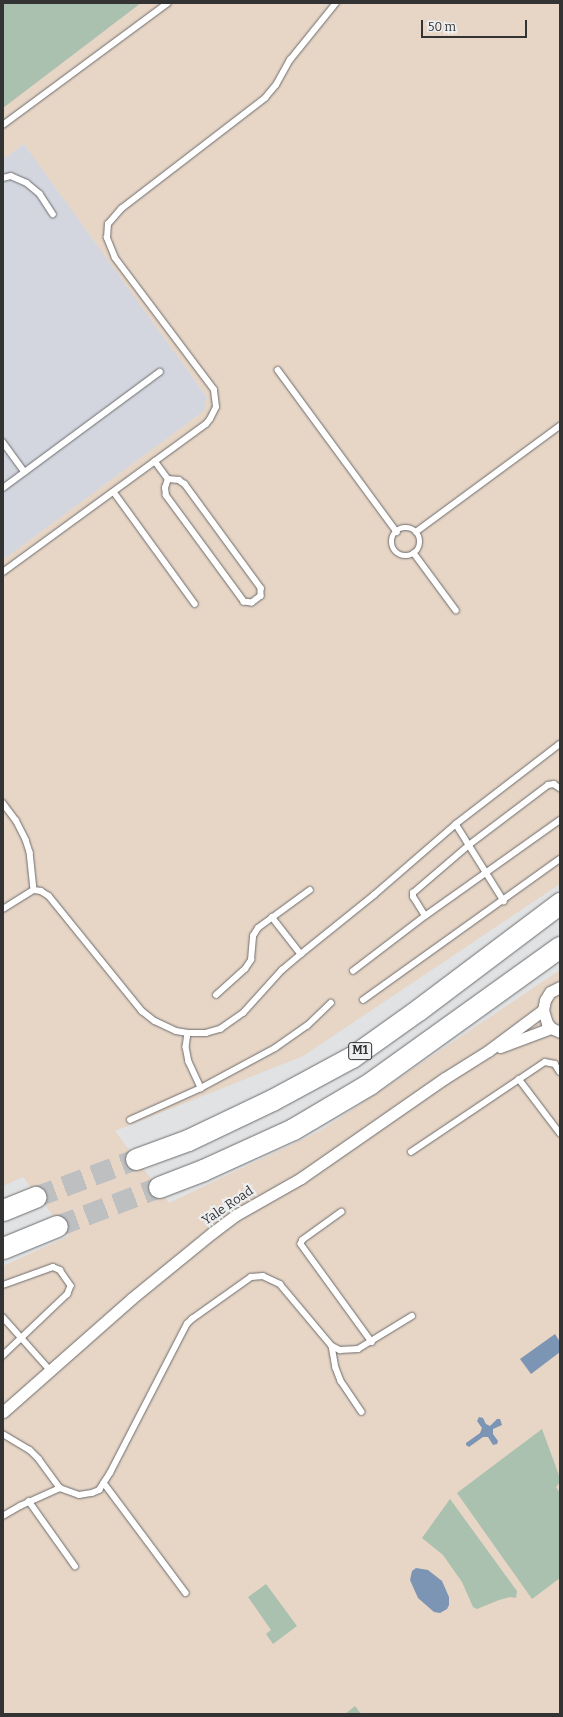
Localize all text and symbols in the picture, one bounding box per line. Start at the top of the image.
scale bar [423,12,529,38]
text: 50 m [428,20,456,34]
road number: M1 [348,1041,372,1061]
street label: Yale Road [199,1183,257,1229]

